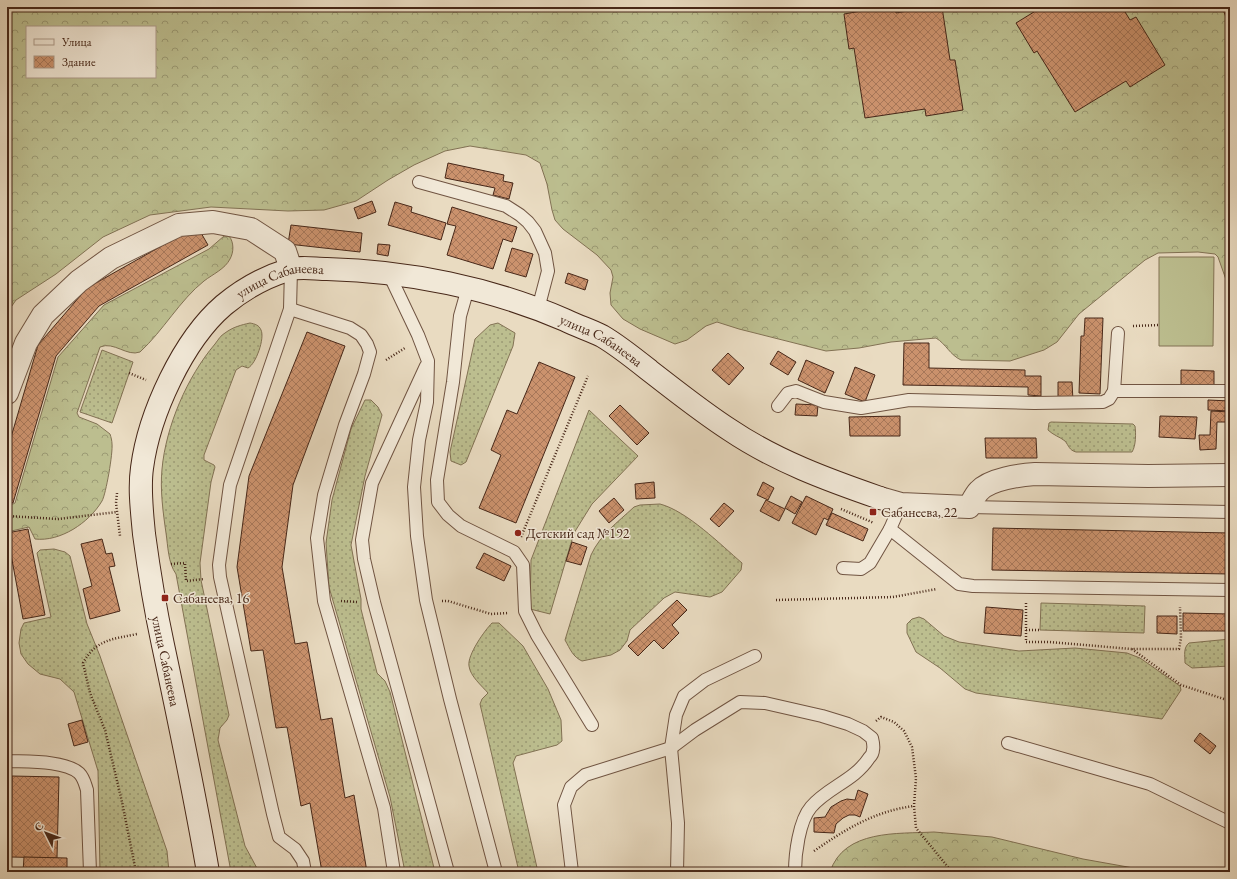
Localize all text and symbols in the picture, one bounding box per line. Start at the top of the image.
legend [26,26,156,78]
text: Улица [61,34,92,50]
text: Здание [62,54,96,70]
street label: улица Сабанеева [232,259,325,302]
street label: улица Сабанеева [557,310,647,371]
place label: Сабанеева, 22 [881,503,958,521]
marker: Сабанеева, 22 [868,507,878,517]
place label: Детский сад №192 [526,524,630,542]
marker: Детский сад №192 [513,528,523,538]
place label: Сабанеева, 16 [173,589,250,607]
marker: Сабанеева, 16 [160,593,170,603]
street label: улица Сабанеева [148,614,184,708]
north arrow [26,813,66,853]
text: С [31,819,47,834]

